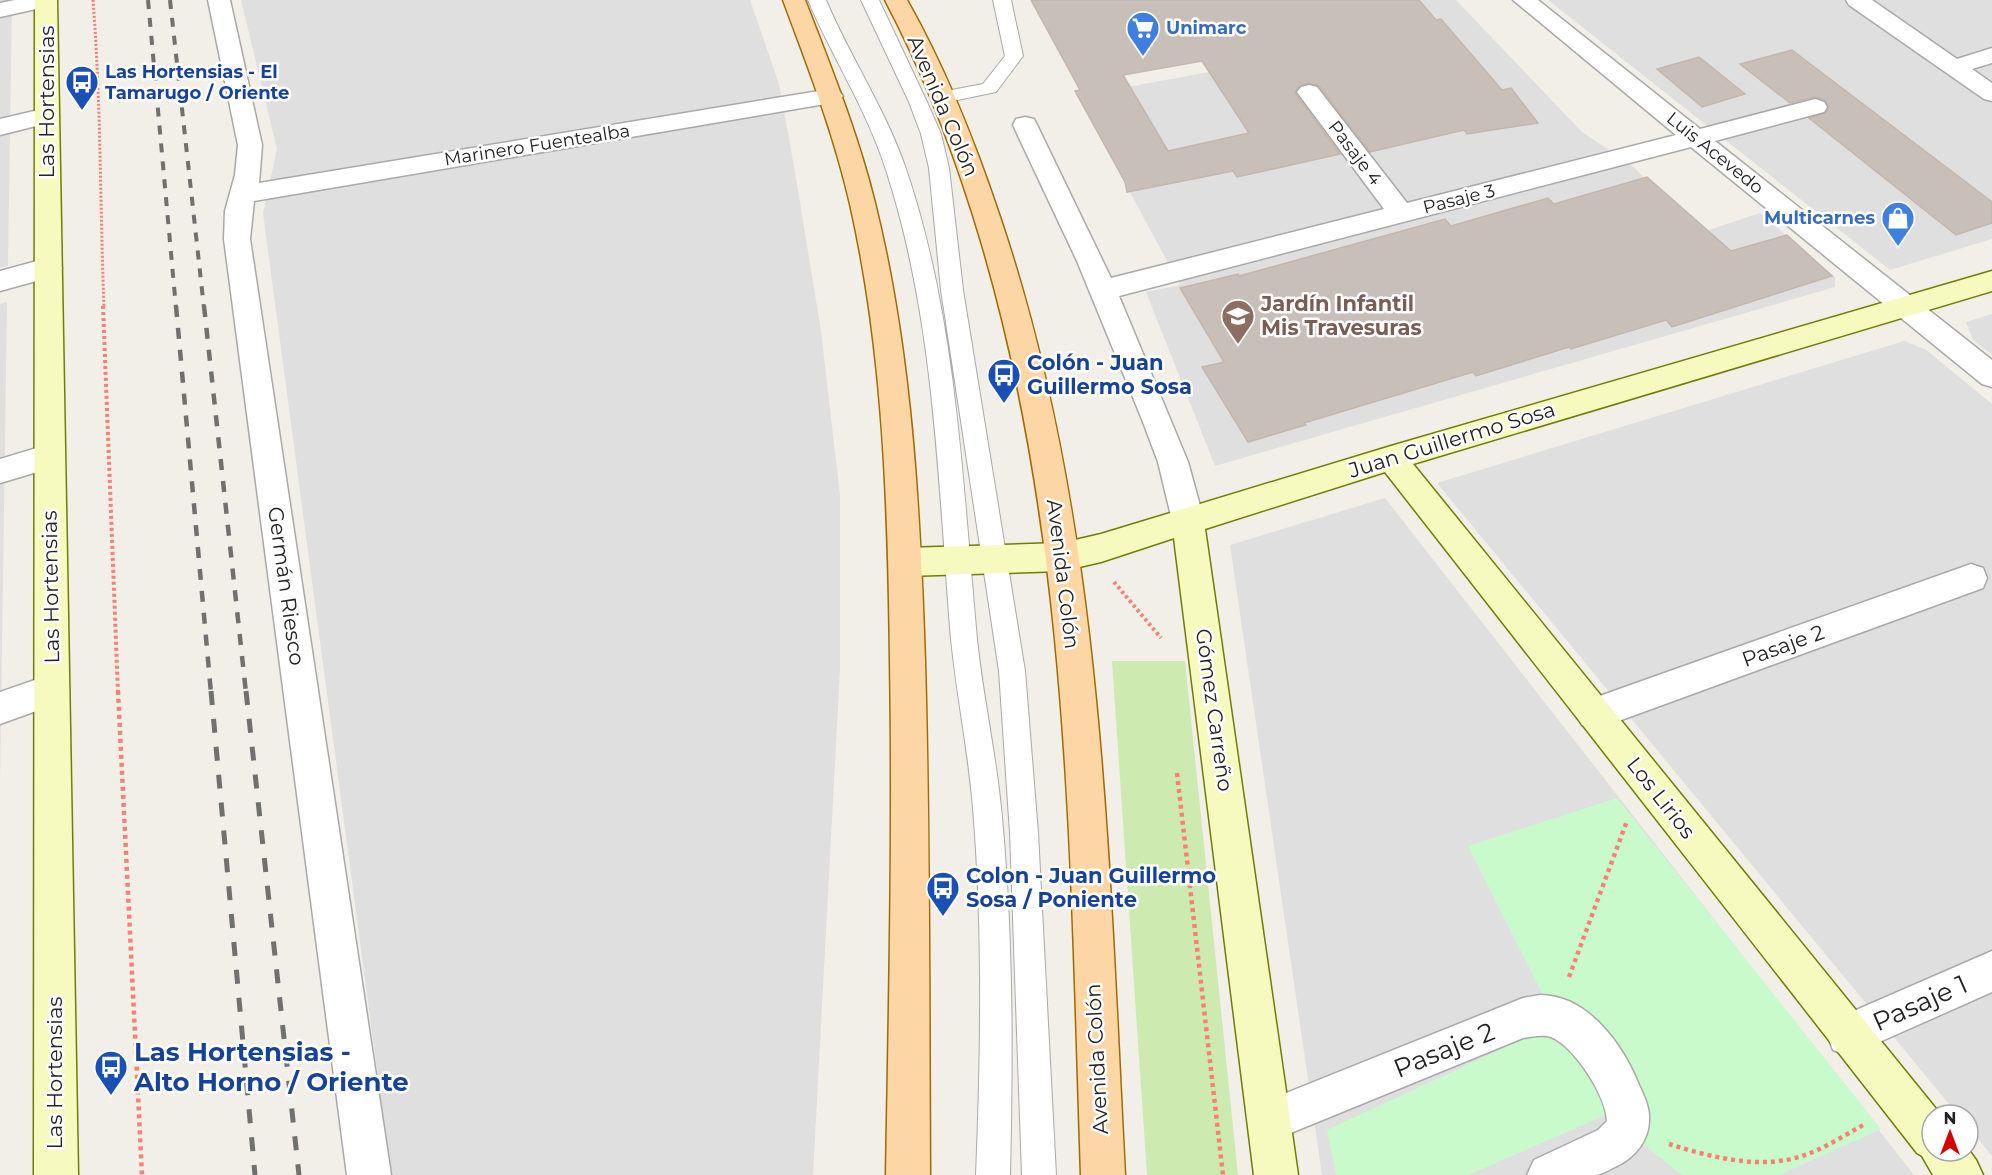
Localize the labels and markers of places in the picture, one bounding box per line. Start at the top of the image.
supermarket icon: Unimarc [1125,10,1161,57]
place label: Unimarc [1166,17,1247,39]
place label: Las Hortensias - El Tamarugo / Oriente [105,61,289,104]
bus stop icon: Las Hortensias - El Tamarugo / Oriente [64,64,100,111]
shop icon: Multicarnes [1880,200,1916,247]
place label: Multicarnes [1764,207,1875,229]
place label: Jardín Infantil Mis Travesuras [1260,291,1422,340]
school or university icon: Jardín Infantil Mis Travesuras [1220,298,1256,345]
place label: Colón - Juan Guillermo Sosa [1027,350,1192,399]
bus stop icon: Colón - Juan Guillermo Sosa [986,357,1022,404]
place label: Colon - Juan Guillermo Sosa / Poniente [966,863,1216,912]
bus stop icon: Colon - Juan Guillermo Sosa / Poniente [925,870,961,917]
place label: Las Hortensias - Alto Horno / Oriente [133,1036,409,1098]
bus stop icon: Las Hortensias - Alto Horno / Oriente [93,1049,129,1096]

